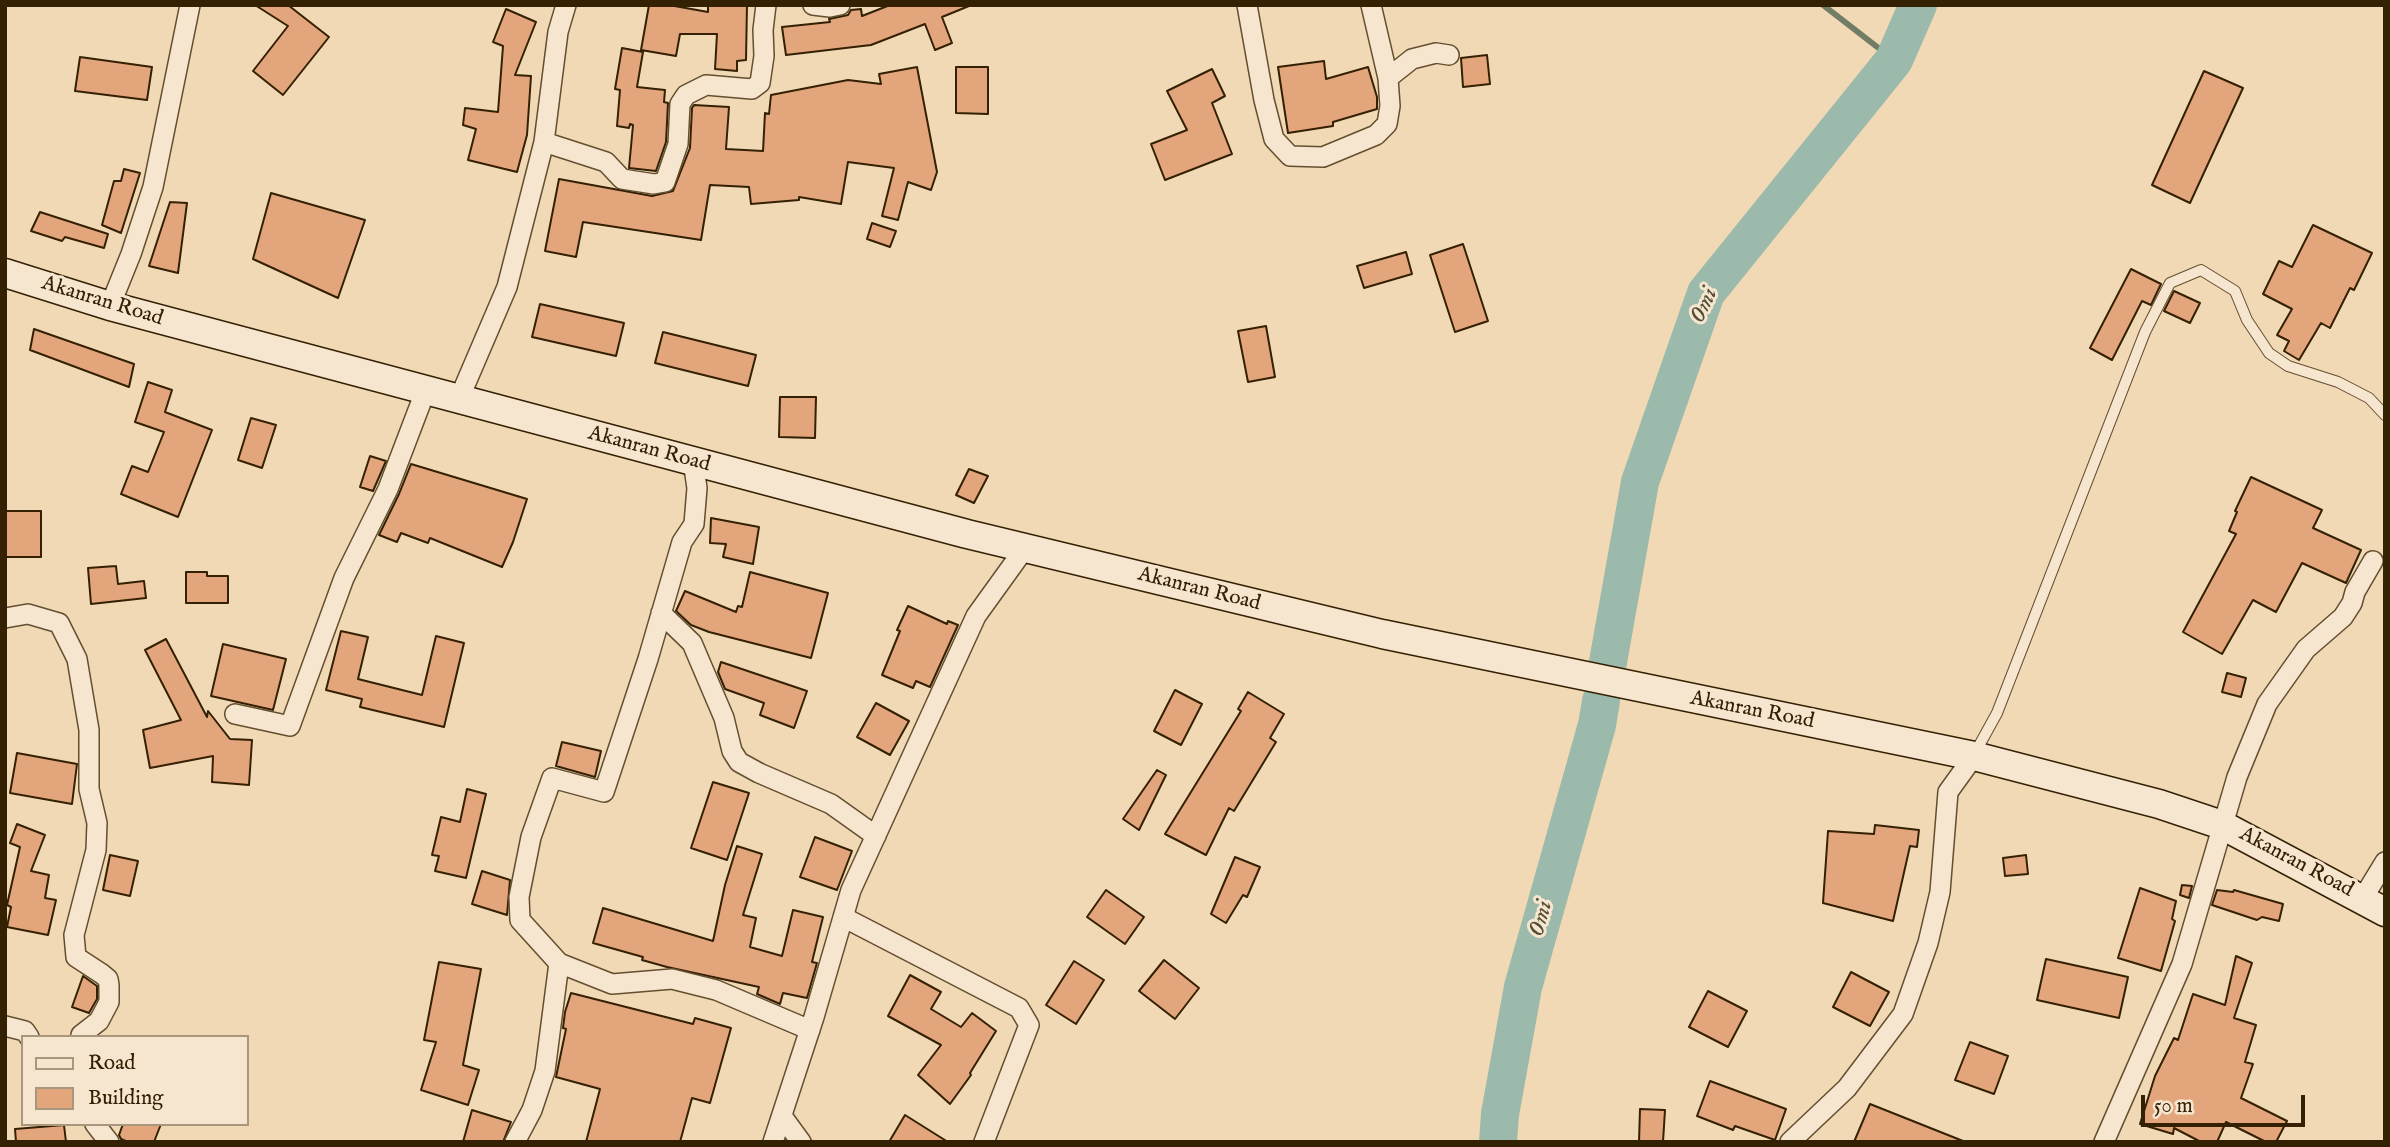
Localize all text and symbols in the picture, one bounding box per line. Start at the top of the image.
street label: Akanran Road [38,272,166,332]
water label: Omi [1685,284,1725,328]
street label: Akanran Road [585,422,713,478]
street label: Akanran Road [1135,563,1263,617]
street label: Akanran Road [1688,687,1816,735]
street label: Akanran Road [2235,822,2357,904]
water label: Omi [1524,898,1560,940]
legend [21,1035,248,1126]
text: Road [88,1050,135,1077]
scale bar [2145,1080,2310,1124]
text: Building [88,1085,163,1112]
text: 50 m [2154,1093,2193,1120]

